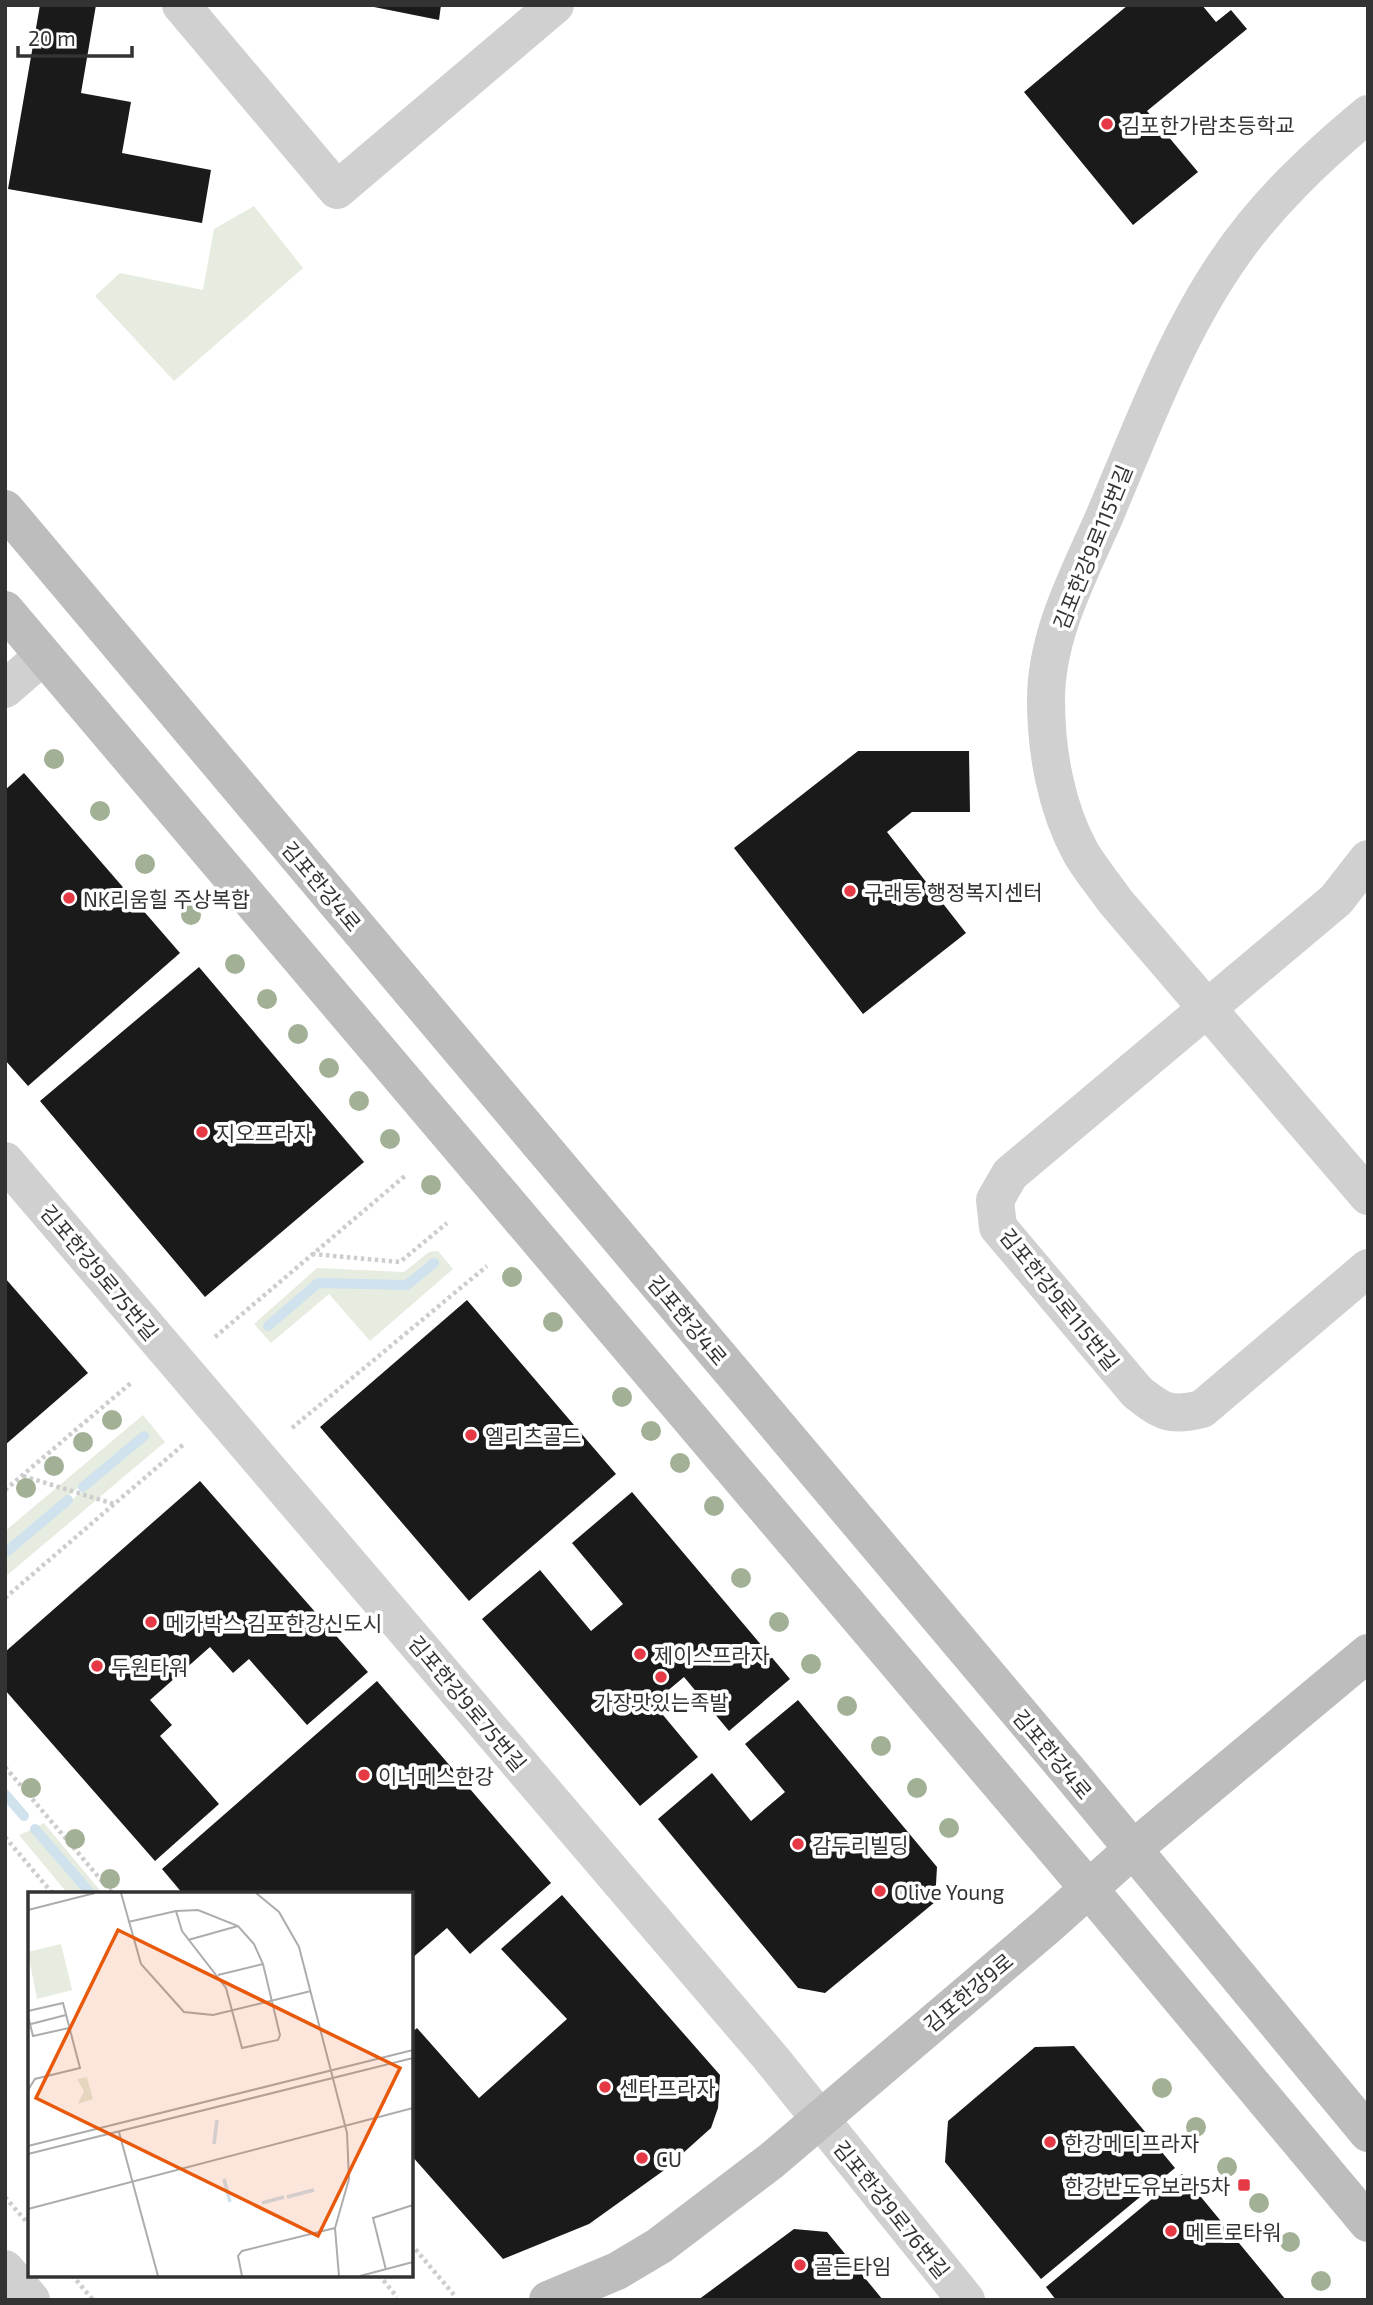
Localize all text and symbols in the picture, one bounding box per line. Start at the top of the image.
scale bar [18,14,131,58]
text: 20 m [28,25,76,50]
place label: 김포한가람초등학교 [1121,112,1295,137]
marker: 김포한가람초등학교 [1099,116,1115,132]
street label: 김포한강9로115번길 [1048,461,1136,633]
street label: 김포한강4로 [277,836,367,936]
place label: 구래동 행정복지센터 [864,879,1043,904]
marker: 구래동 행정복지센터 [842,883,858,899]
place label: NK리움힐 주상복합 [83,886,250,911]
marker: NK리움힐 주상복합 [61,890,77,906]
place label: 지오프라자 [216,1120,313,1145]
marker: 지오프라자 [194,1124,210,1140]
street label: 김포한강9로75번길 [36,1199,164,1345]
street label: 김포한강9로115번길 [995,1223,1125,1375]
street label: 김포한강4로 [643,1270,733,1370]
place label: 엘리츠골드 [485,1423,582,1448]
marker: 엘리츠골드 [463,1427,479,1443]
place label: 메가박스 김포한강신도시 [165,1610,382,1635]
marker: 메가박스 김포한강신도시 [143,1614,159,1630]
street label: 김포한강9로75번길 [404,1630,532,1776]
place label: 제이스프라자 [654,1642,770,1667]
marker: 제이스프라자 [632,1646,648,1662]
place label: 두원타워 [111,1654,188,1679]
marker: 두원타워 [89,1658,105,1674]
marker: 가장맛있는족발 [653,1669,669,1685]
place label: 가장맛있는족발 [593,1689,729,1714]
street label: 김포한강4로 [1008,1704,1098,1804]
place label: 이너메스한강 [378,1763,494,1788]
marker: 이너메스한강 [356,1767,372,1783]
place label: 감두리빌딩 [812,1832,909,1857]
marker: 감두리빌딩 [790,1836,806,1852]
place label: Olive Young [894,1879,1005,1904]
marker: Olive Young [872,1883,888,1899]
inset map [28,1892,413,2277]
street label: 김포한강9로 [918,1948,1018,2036]
place label: 센타프라자 [619,2075,716,2100]
marker: 센타프라자 [597,2079,613,2095]
place label: 한강메디프라자 [1064,2130,1199,2155]
marker: 한강메디프라자 [1042,2134,1058,2150]
street label: 김포한강9로76번길 [829,2135,955,2283]
place label: CU [656,2146,682,2171]
marker: CU [634,2150,650,2166]
place label: 한강반도유보라5차 [1064,2173,1230,2198]
marker: 한강반도유보라5차 [1236,2177,1252,2193]
place label: 메트로타워 [1185,2219,1282,2244]
marker: 메트로타워 [1163,2223,1179,2239]
place label: 골든타임 [814,2253,891,2278]
marker: 골든타임 [792,2257,808,2273]

